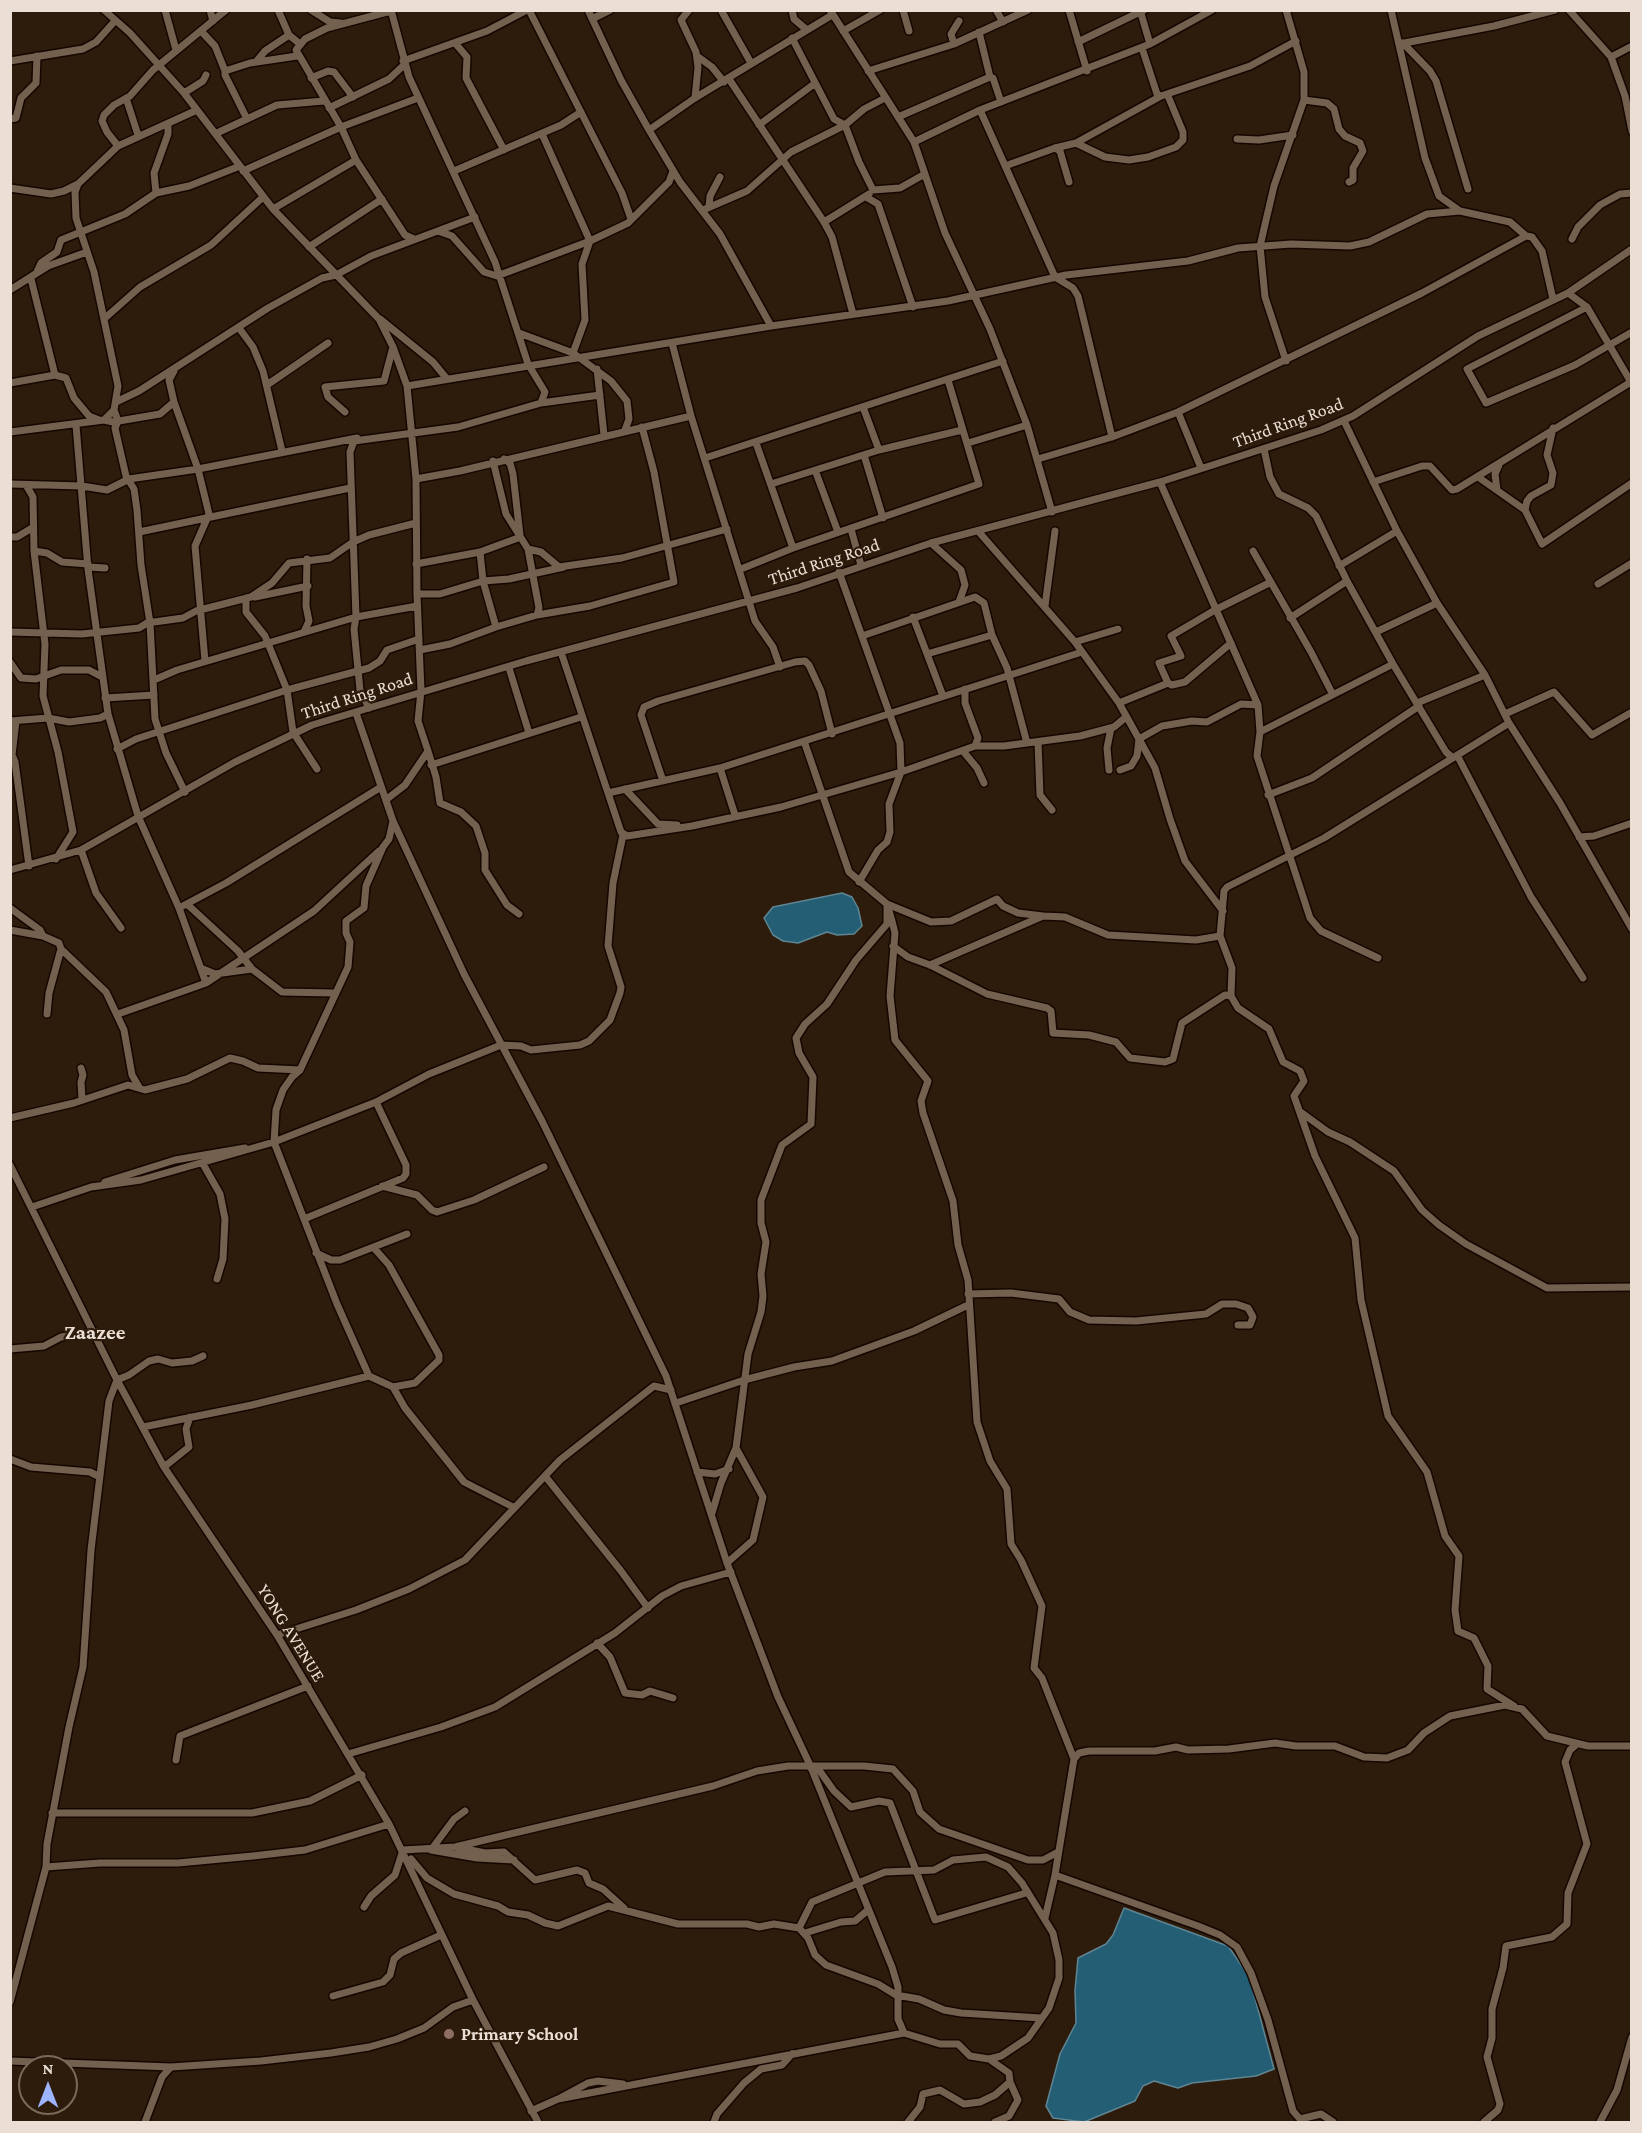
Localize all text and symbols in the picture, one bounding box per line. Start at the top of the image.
street label: Third Ring Road [1230,393,1346,453]
street label: Third Ring Road [766,534,882,590]
street label: Third Ring Road [299,668,415,724]
district label: Zaazee [65,1320,125,1346]
street label: YONG AVENUE [252,1580,330,1686]
place label: Primary School [461,2023,578,2045]
marker: Primary School [442,2027,456,2041]
north arrow [18,2055,78,2115]
text: N [43,2060,53,2077]

